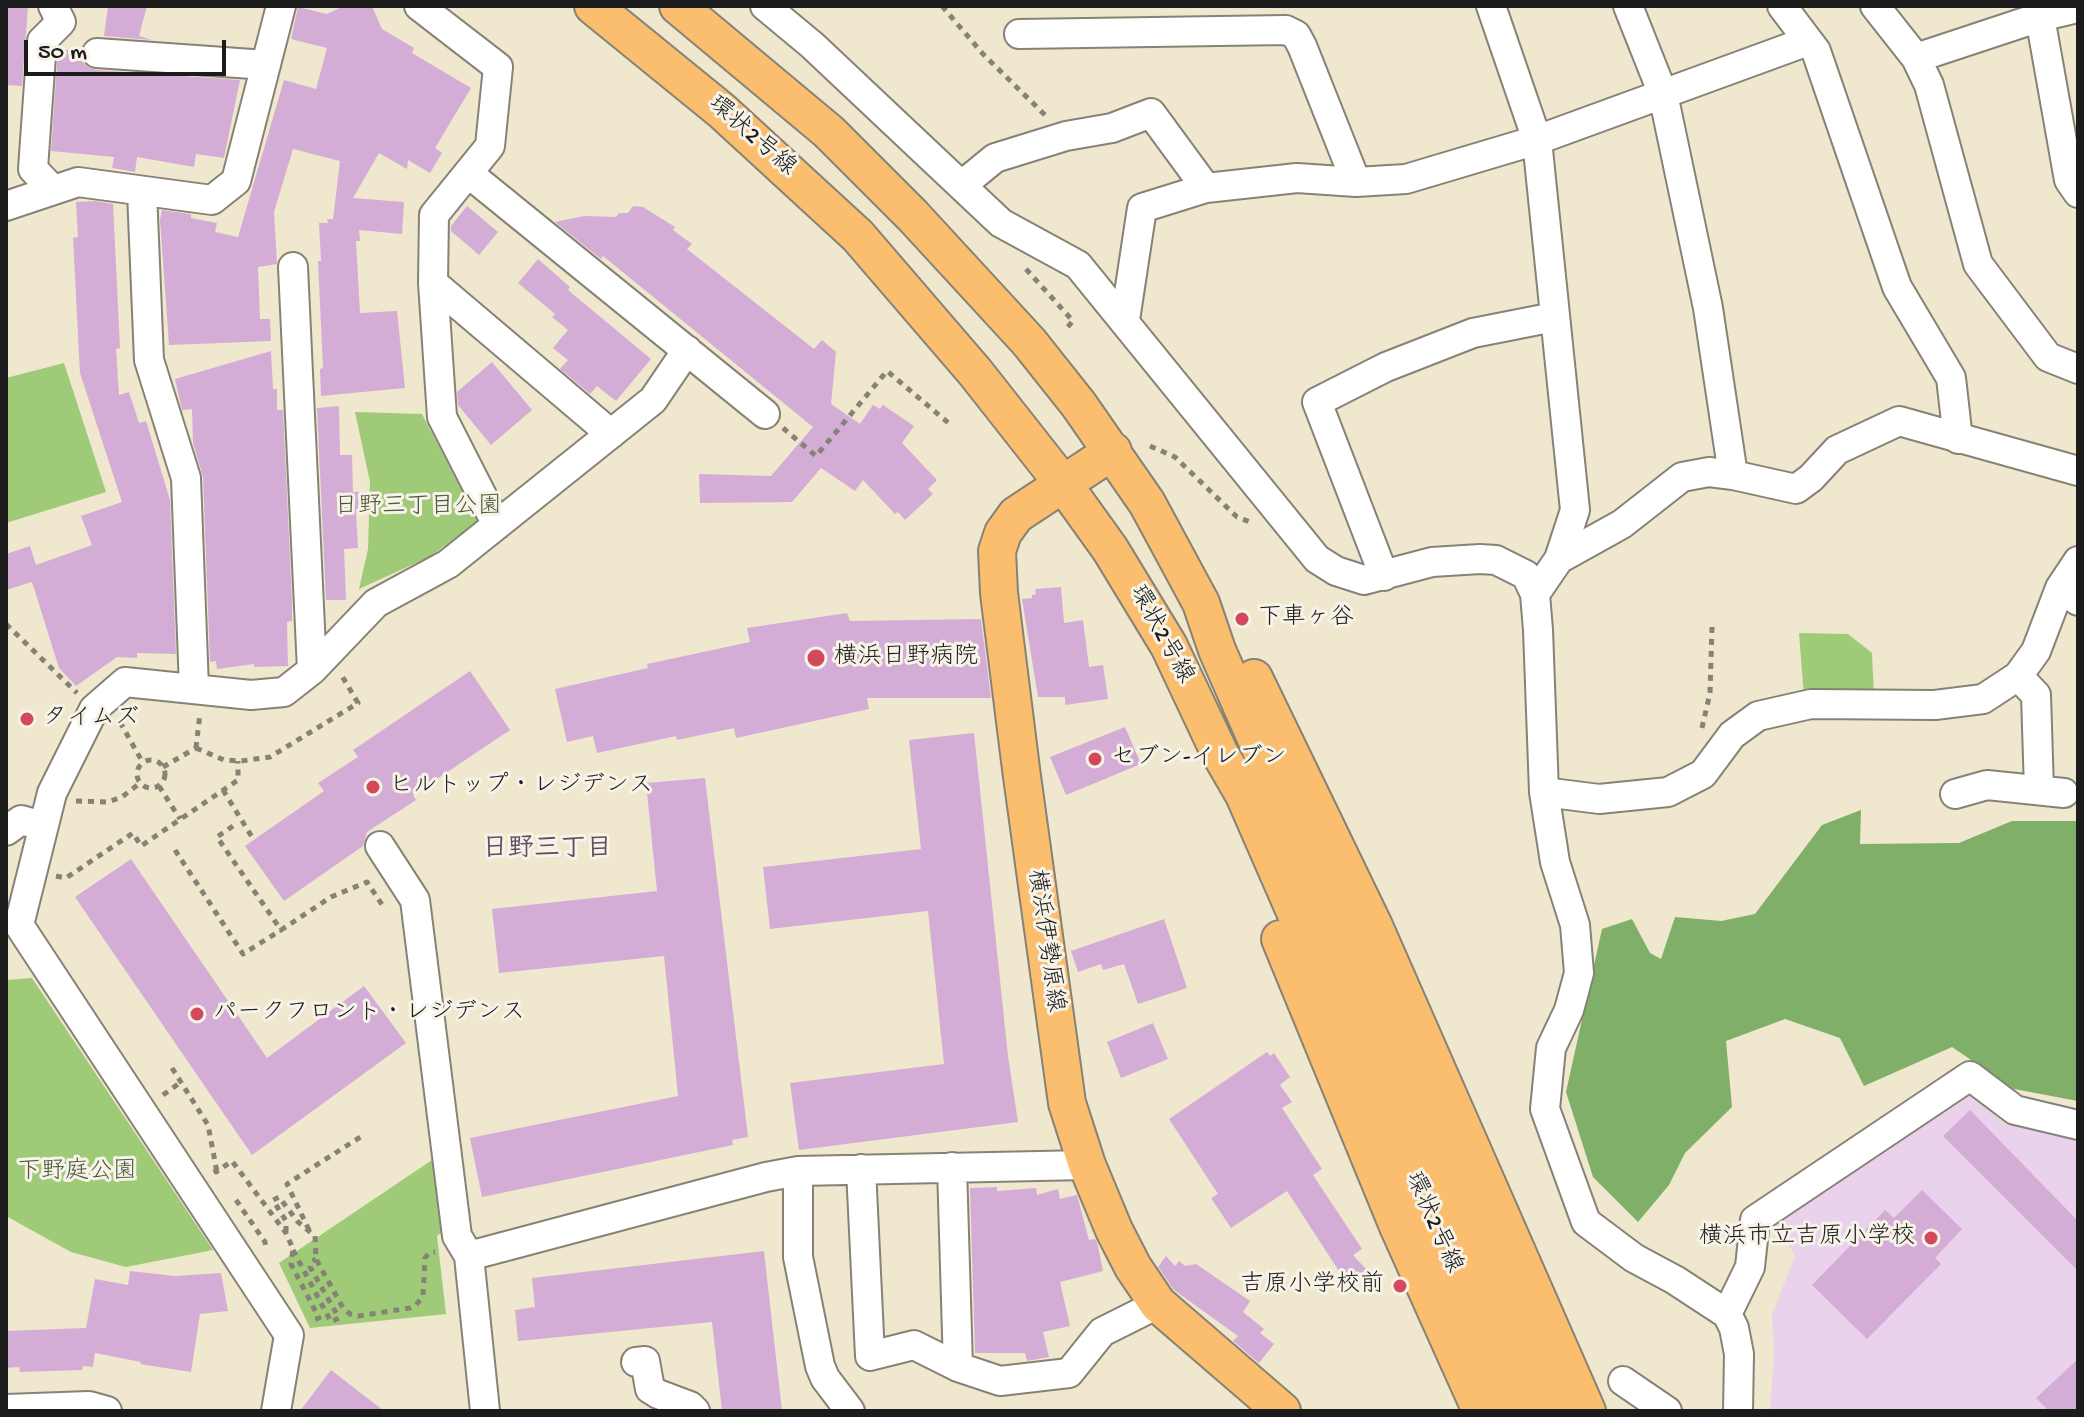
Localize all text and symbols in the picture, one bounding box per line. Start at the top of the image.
scale bar [28,24,230,74]
text: 50 m [38,39,87,68]
street label: 環状2号線 [701,91,801,183]
park label: 日野三丁目公園 [334,494,502,522]
street label: 環状2号線 [1121,581,1199,689]
place label: 下車ヶ谷 [1258,605,1354,633]
marker: 下車ヶ谷 [1233,610,1251,628]
place label: 横浜日野病院 [834,644,978,672]
marker: 横浜日野病院 [805,647,827,669]
place label: タイムズ [43,705,139,733]
marker: タイムズ [18,710,36,728]
place label: セブン-イレブン [1111,745,1287,773]
marker: セブン-イレブン [1086,750,1104,768]
place label: ヒルトップ・レジデンス [389,773,653,801]
marker: ヒルトップ・レジデンス [364,778,382,796]
district label: 日野三丁目 [482,835,612,867]
street label: 横浜伊勢原線 [1020,868,1068,1014]
place label: パークフロント・レジデンス [213,1000,525,1028]
marker: パークフロント・レジデンス [188,1005,206,1023]
park label: 下野庭公園 [17,1159,137,1187]
street label: 環状2号線 [1397,1168,1467,1278]
place label: 横浜市立吉原小学校 [1699,1224,1915,1252]
marker: 横浜市立吉原小学校 [1922,1229,1940,1247]
place label: 吉原小学校前 [1240,1272,1384,1300]
marker: 吉原小学校前 [1391,1277,1409,1295]

